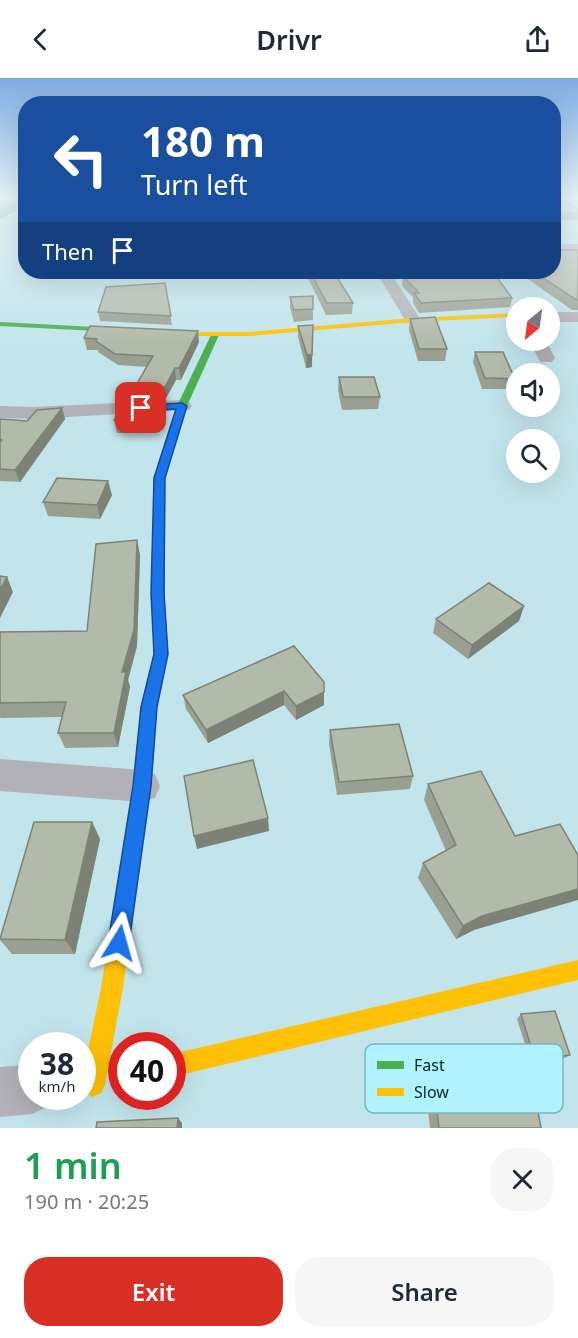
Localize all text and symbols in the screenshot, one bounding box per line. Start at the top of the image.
text: Drivr [256,21,322,58]
icon: back [24,23,57,56]
icon: share [521,23,554,56]
text: 180 m [141,112,265,169]
icon: left [42,120,120,198]
text: Turn left [141,166,247,203]
icon: arrive [106,234,139,267]
text: Then [42,236,94,266]
north arrow [506,297,560,351]
map controls [506,297,560,483]
button: sound [506,363,560,417]
pin [115,382,166,433]
icon: arrive [124,391,157,424]
button: search [506,429,560,483]
position arrow [87,911,151,975]
speed limit sign: 40 [108,1032,186,1110]
text: 38 [40,1043,74,1084]
legend [365,1044,563,1113]
text: Fast [414,1054,445,1076]
text: km/h [39,1076,75,1096]
text: Slow [414,1081,449,1103]
text: 1 min [24,1141,122,1190]
button: close [491,1148,554,1211]
text: 190 m · 20:25 [24,1188,149,1215]
button: Exit [24,1257,283,1326]
button: Share [295,1257,554,1326]

